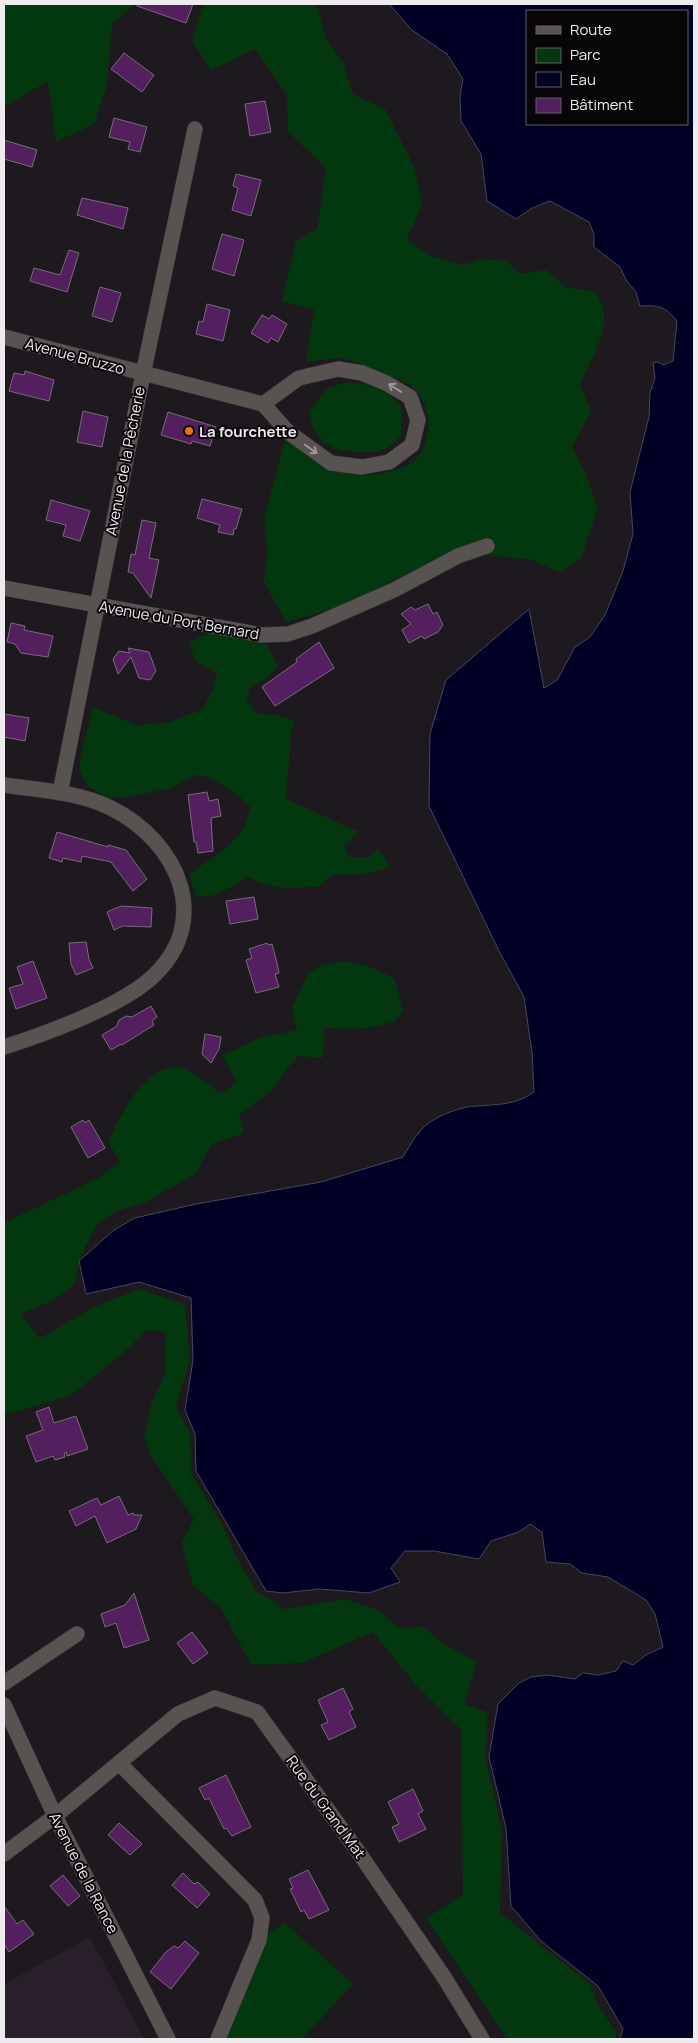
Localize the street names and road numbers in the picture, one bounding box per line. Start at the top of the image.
street label: Avenue Bruzzo [23,333,127,379]
street label: Avenue de la Pêcherie [100,384,150,537]
street label: Avenue du Port Bernard [97,596,261,644]
street label: Rue du Grand Mat [281,1751,371,1863]
street label: Avenue de la Rance [44,1809,124,1937]

